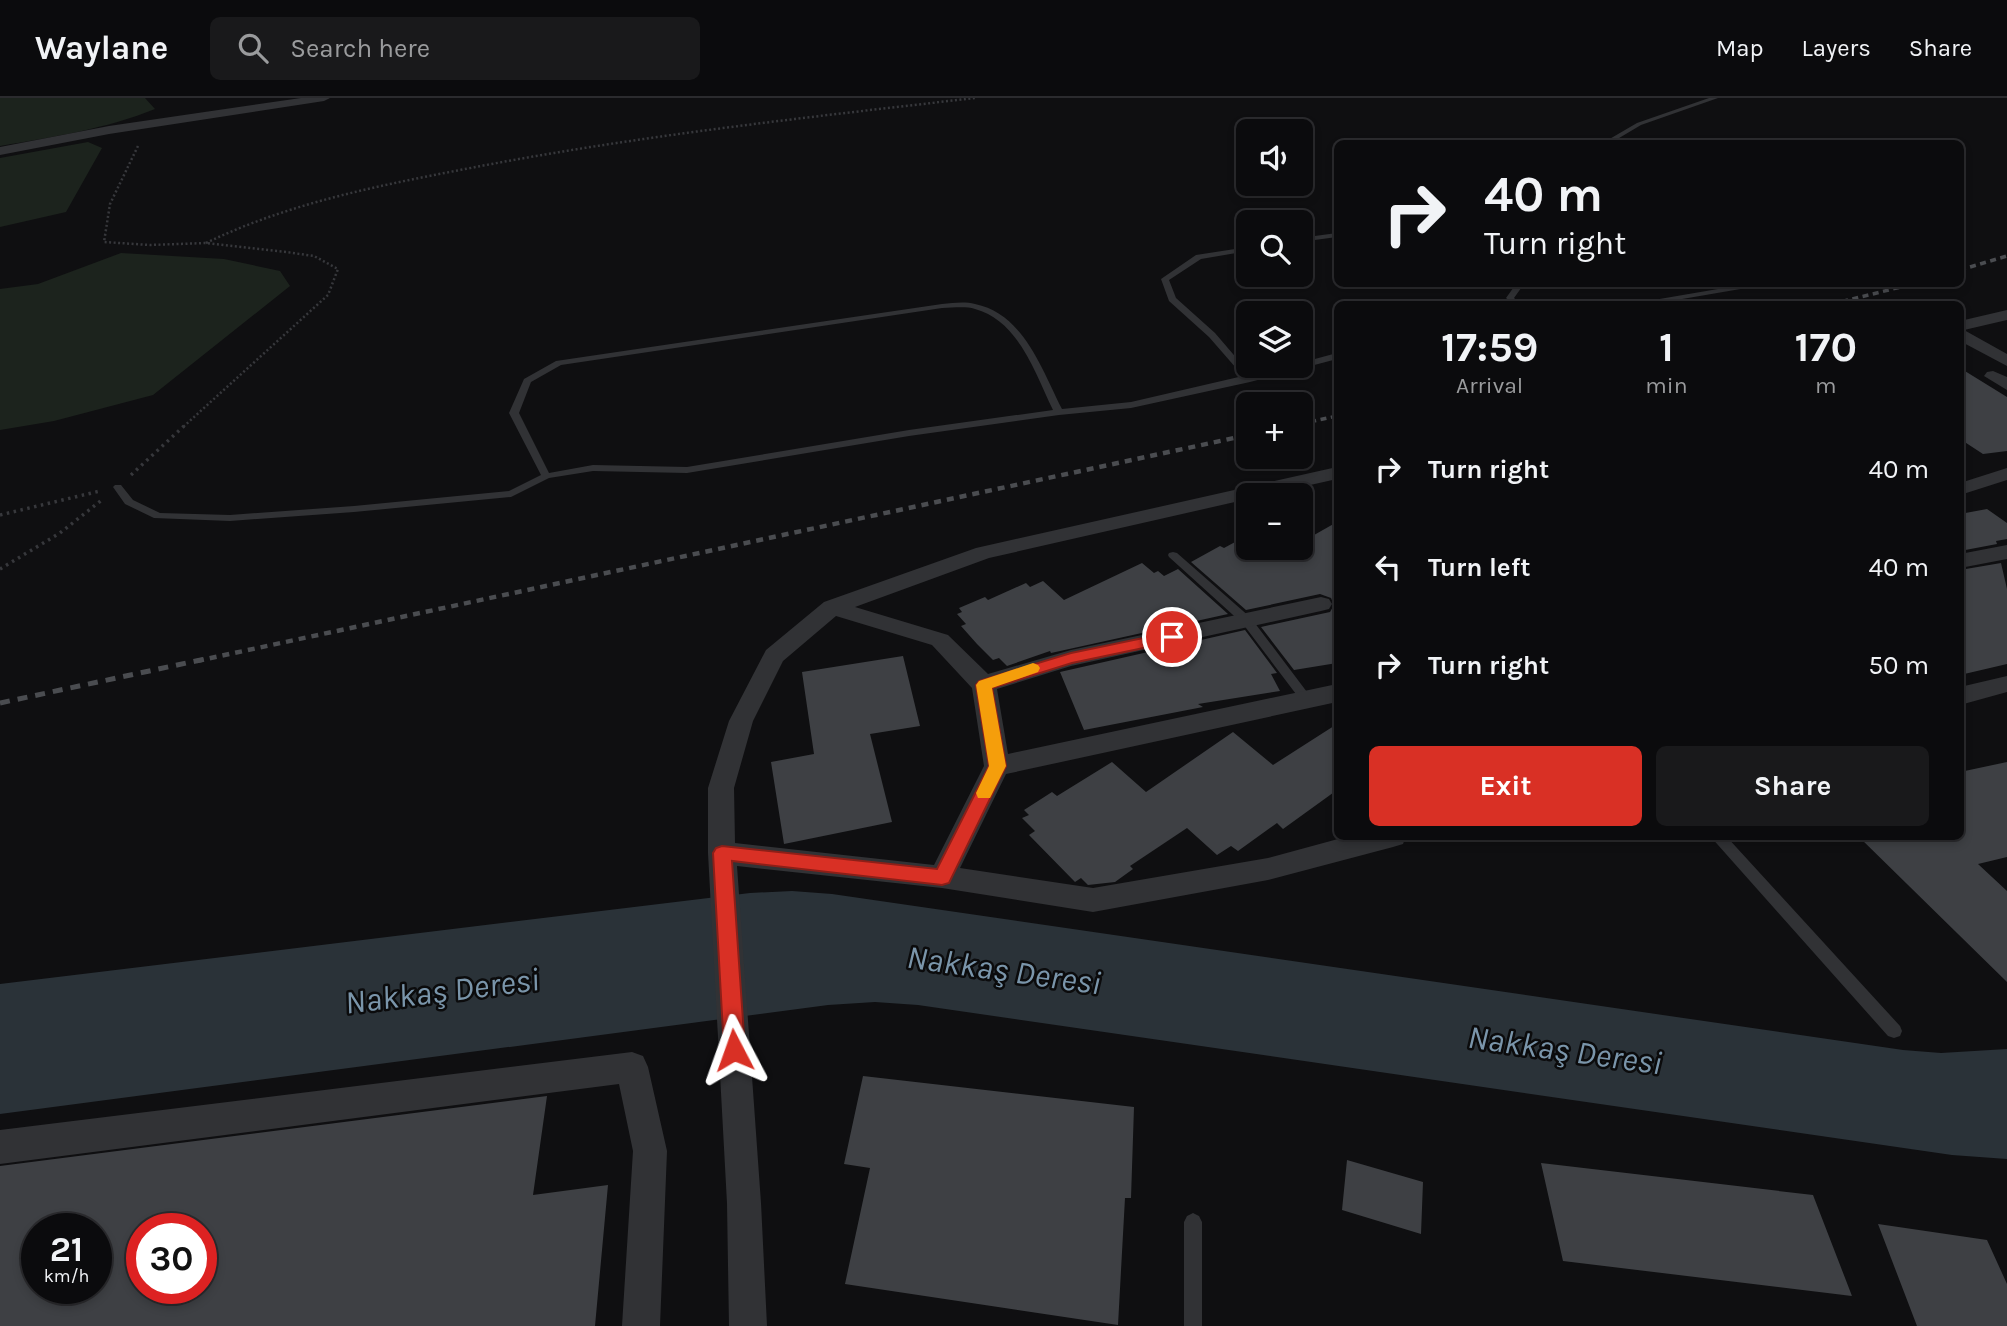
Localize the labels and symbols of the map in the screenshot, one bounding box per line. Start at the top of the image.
pin [1142,607,1202,667]
water label: Nakkaş Deresi [904,938,1103,1002]
water label: Nakkaş Deresi [343,960,542,1022]
position arrow [697,1013,771,1087]
water label: Nakkaş Deresi [1465,1018,1664,1082]
speed limit sign: 30 [126,1213,217,1304]

